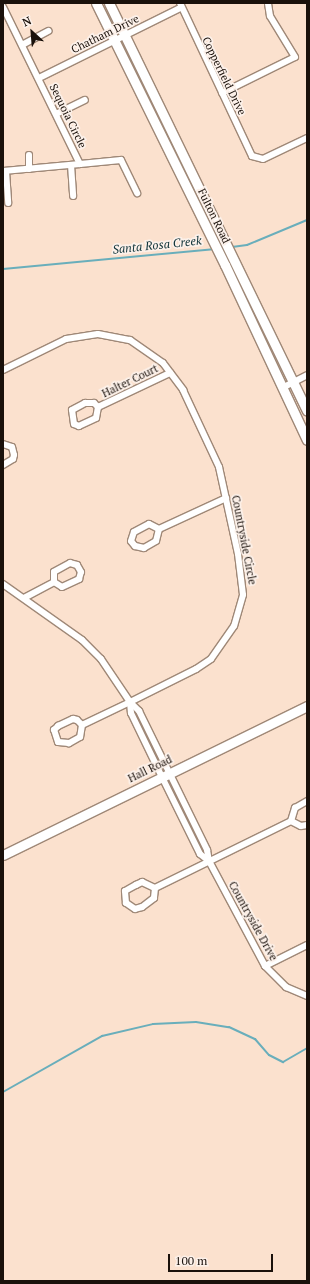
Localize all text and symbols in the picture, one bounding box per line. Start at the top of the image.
north arrow [12,12,52,52]
street label: Chatham Drive [69,12,141,56]
text: N [20,13,34,29]
street label: Copperfield Drive [199,35,249,117]
street label: Sequoia Circle [47,82,89,150]
street label: Fulton Road [195,186,233,246]
water label: Santa Rosa Creek [112,233,202,257]
street label: Halter Court [100,362,160,400]
street label: Countryside Circle [229,494,259,586]
street label: Hall Road [126,753,174,785]
street label: Countryside Drive [226,879,280,963]
scale bar [170,1246,275,1272]
text: 100 m [175,1253,207,1268]

